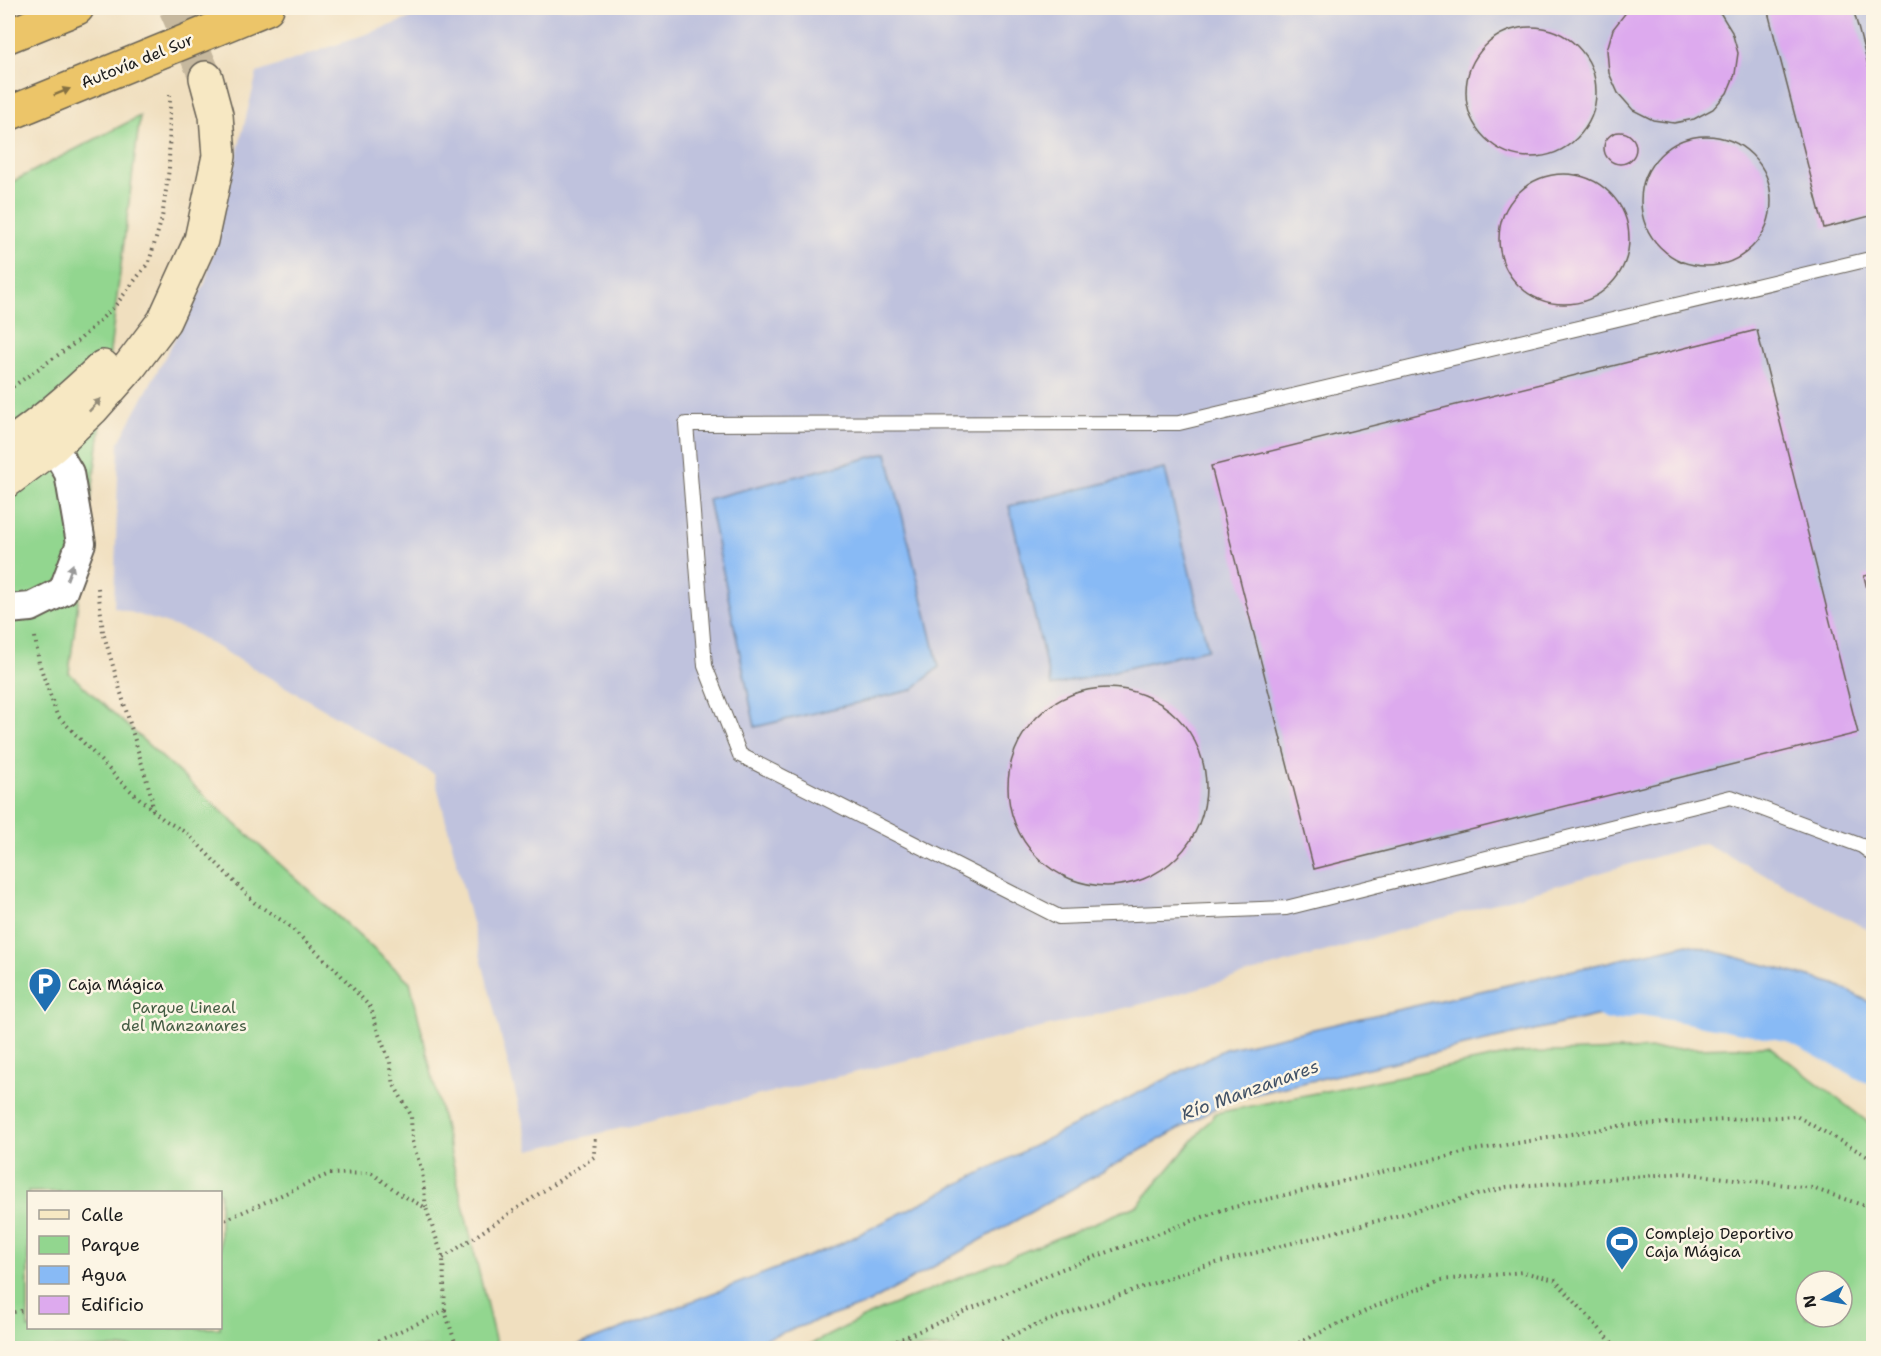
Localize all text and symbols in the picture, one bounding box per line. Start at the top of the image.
street label: Autovía del Sur [78,29,196,93]
one-way arrow [53,87,71,97]
one-way arrow [88,398,101,413]
one-way arrow [66,563,75,581]
parking icon: Caja Mágica [27,966,63,1013]
place label: Caja Mágica [68,974,164,995]
park label: Parque Lineal del Manzanares [121,997,247,1036]
water label: Río Manzanares [1178,1054,1322,1126]
legend [27,1191,222,1329]
text: Calle [81,1203,124,1227]
place label: Complejo Deportivo Caja Mágica [1645,1223,1794,1262]
sports icon: Complejo Deportivo Caja Mágica [1604,1224,1640,1271]
text: Parque [81,1233,140,1257]
text: Agua [81,1263,126,1287]
north arrow [1794,1269,1854,1329]
text: Edificio [81,1293,144,1317]
text: N [1798,1293,1821,1310]

